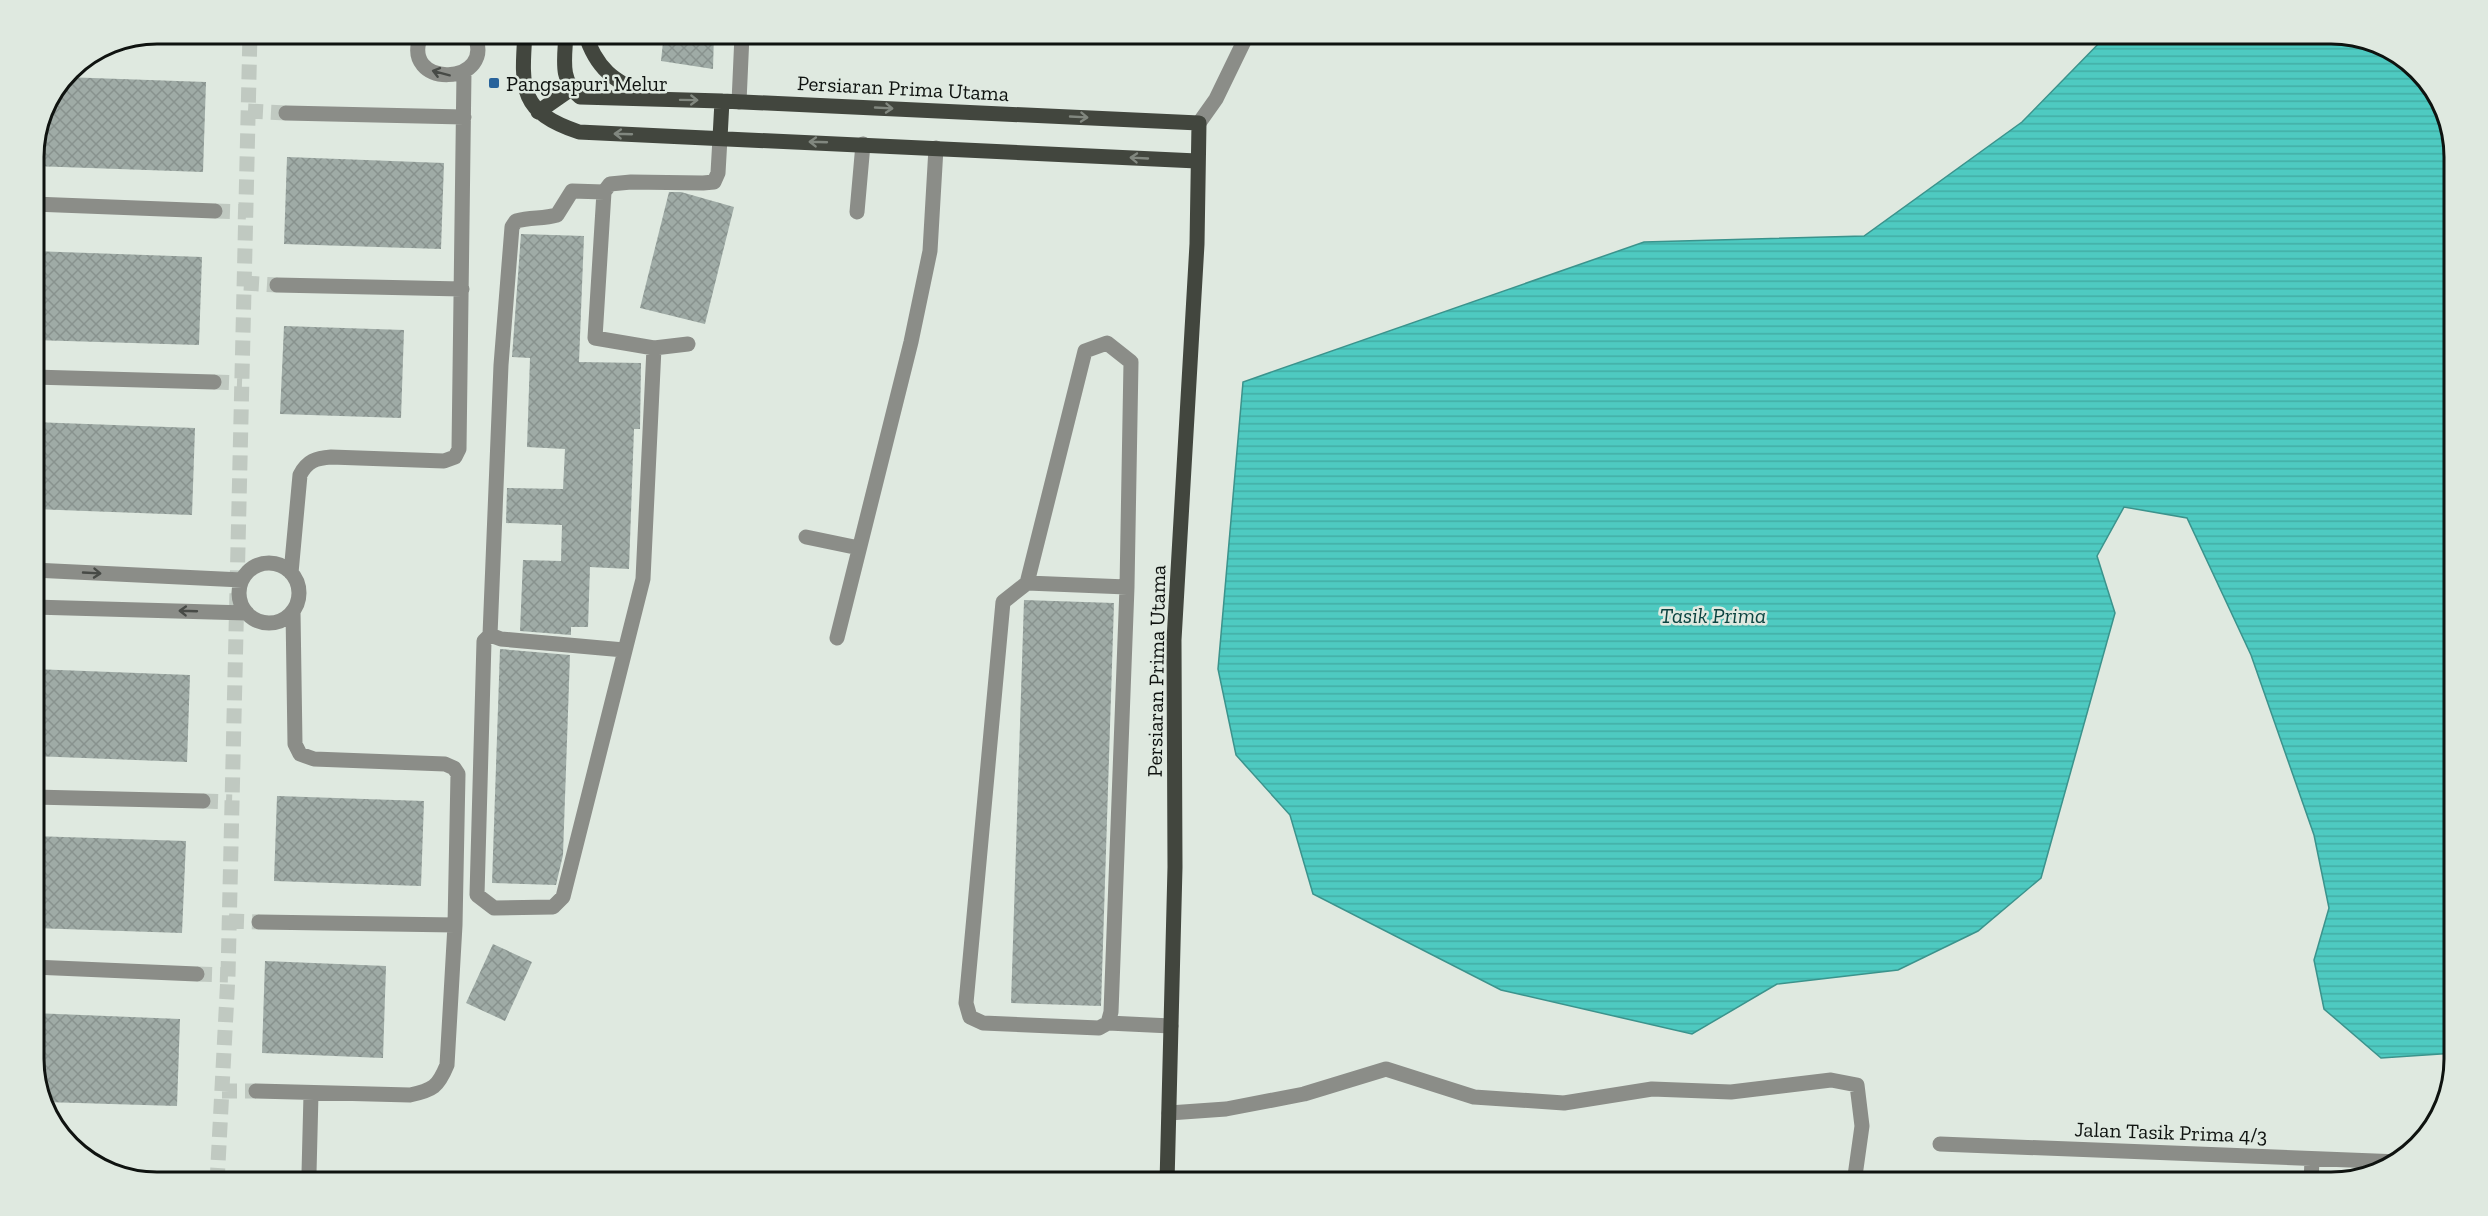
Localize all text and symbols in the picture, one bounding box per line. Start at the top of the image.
one-way arrow [432,67,451,79]
street label: Persiaran Prima Utama [796,70,1010,106]
place label: Pangsapuri Melur [506,71,668,96]
marker: Pangsapuri Melur [487,76,501,90]
one-way arrow [679,94,699,106]
one-way arrow [874,103,894,114]
one-way arrow [1068,112,1088,123]
one-way arrow [614,128,634,139]
one-way arrow [809,137,829,148]
one-way arrow [1129,152,1149,163]
street label: Persiaran Prima Utama [1142,565,1170,777]
one-way arrow [81,568,101,579]
water label: Tasik Prima [1660,602,1766,629]
one-way arrow [179,606,199,617]
street label: Jalan Tasik Prima 4/3 [2074,1116,2268,1148]

